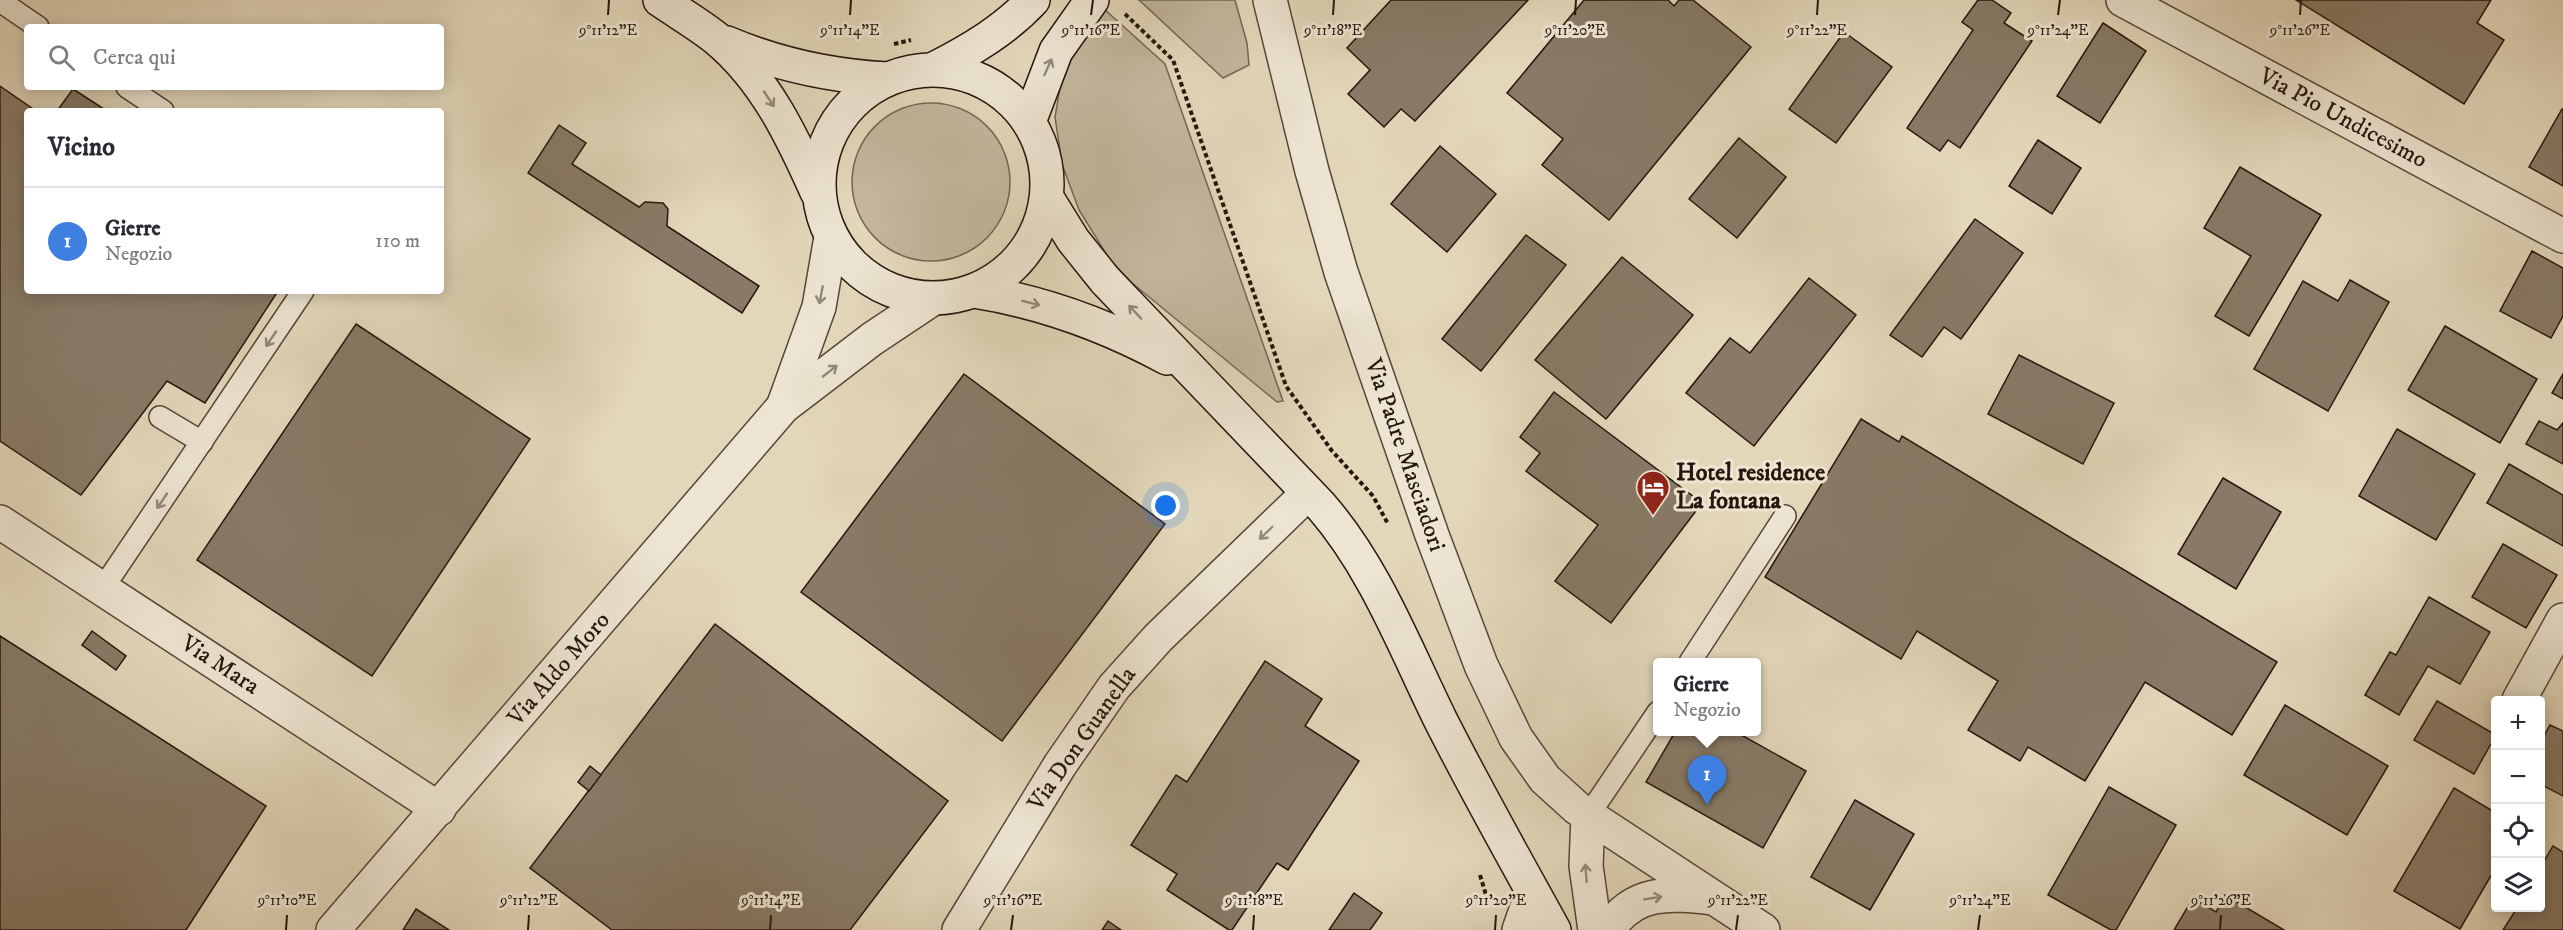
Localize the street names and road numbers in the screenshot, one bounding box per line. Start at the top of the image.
street label: Via Pio Undicesimo [2253,61,2432,175]
street label: Via Padre Masciadori [1358,354,1452,555]
street label: Via Aldo Moro [501,606,617,733]
street label: Via Mara [174,628,266,702]
street label: Via Don Guanella [1021,660,1143,818]

